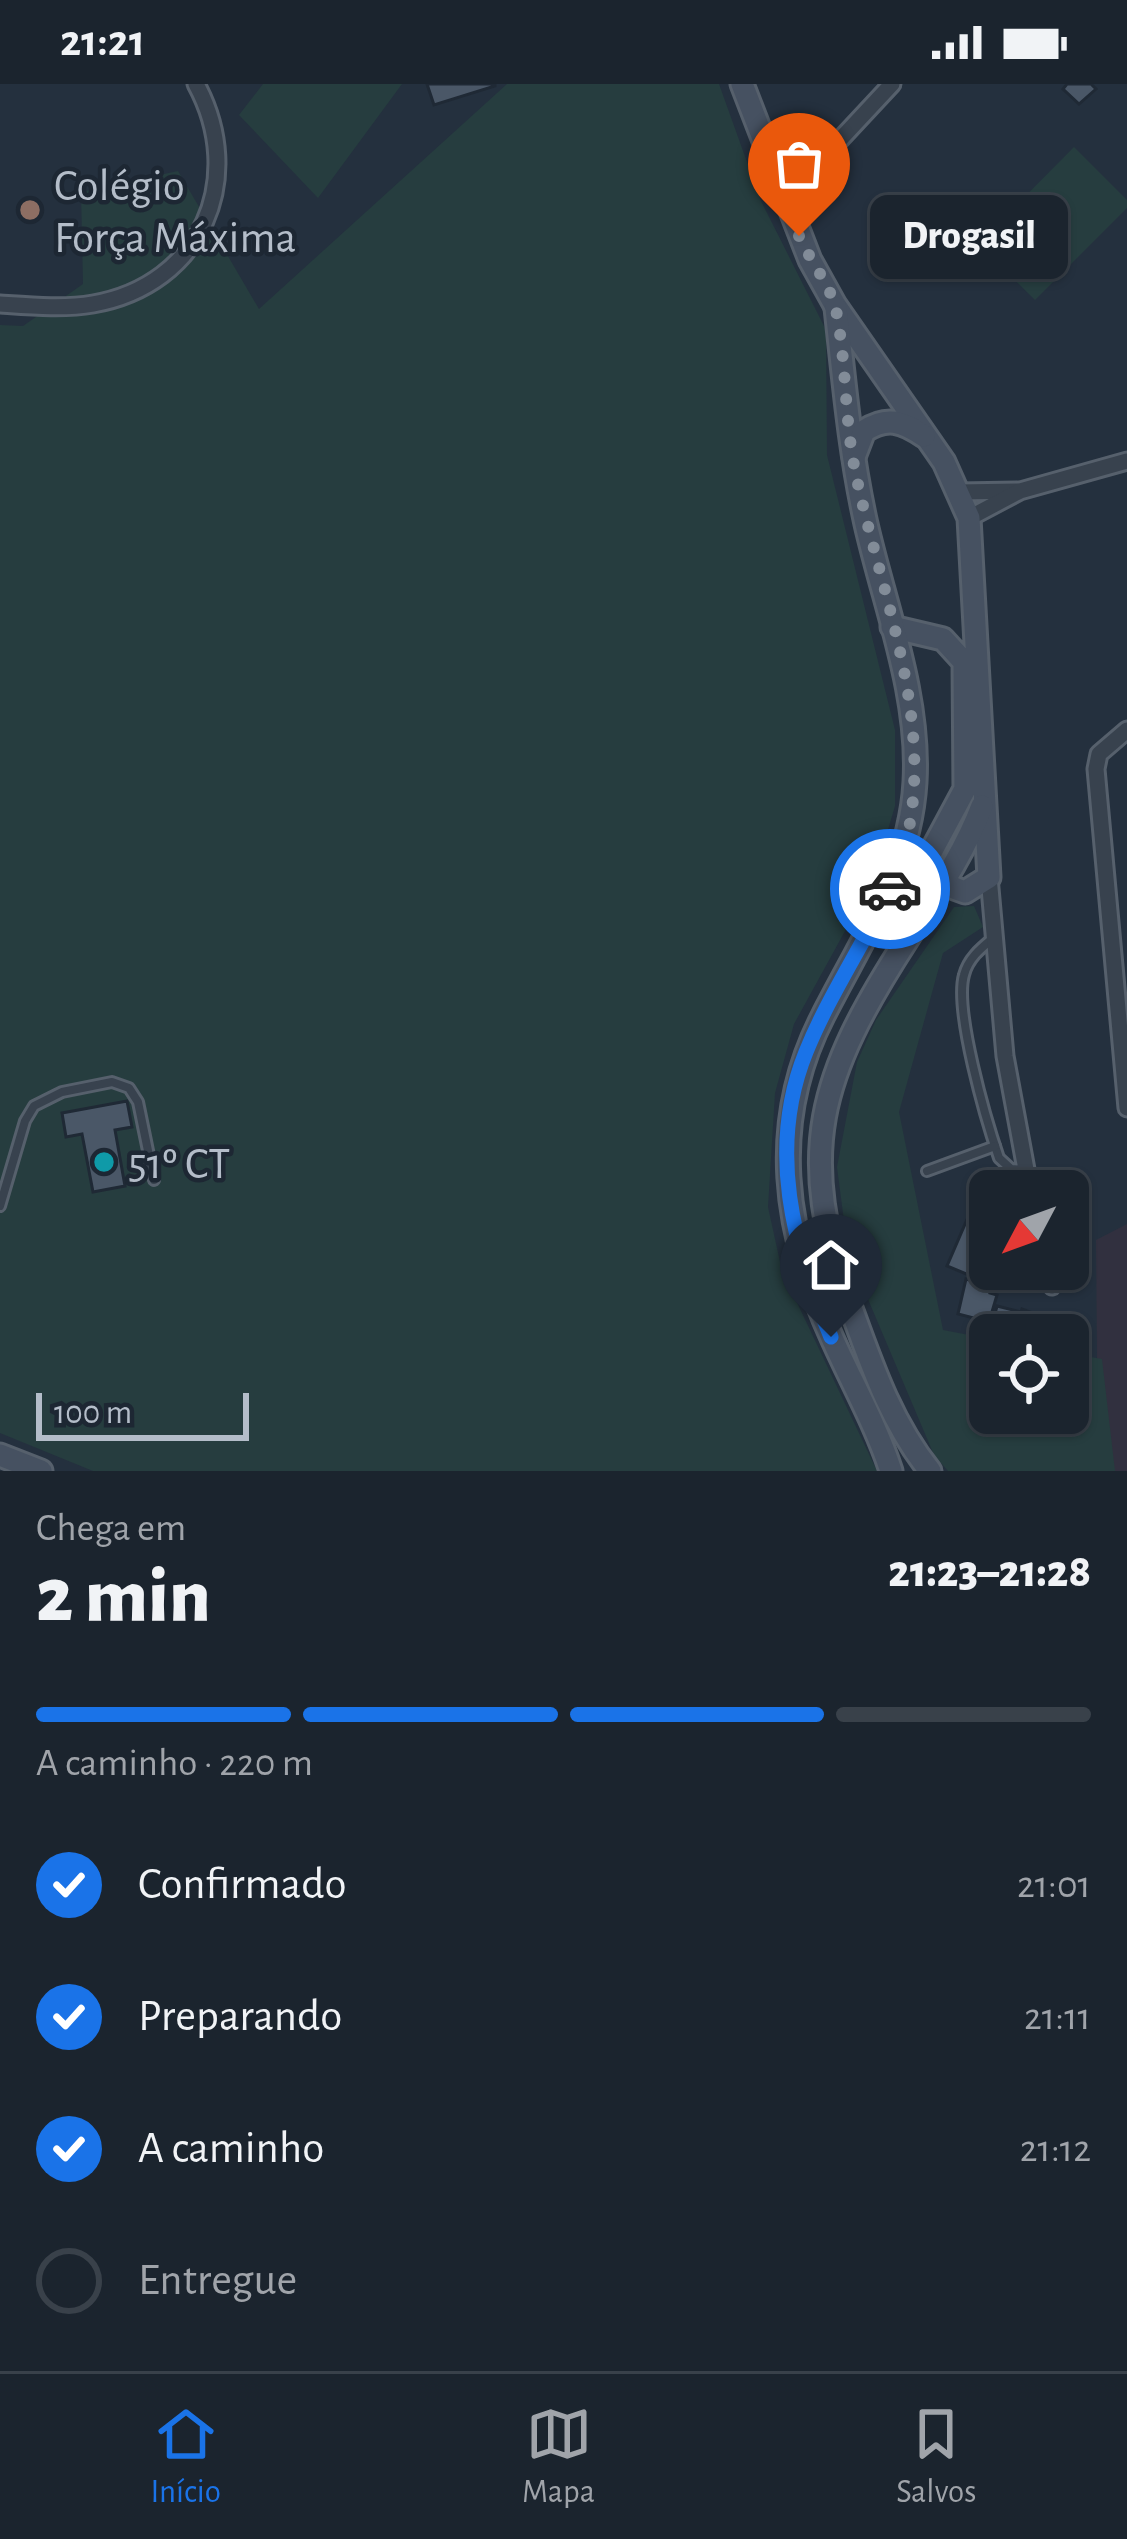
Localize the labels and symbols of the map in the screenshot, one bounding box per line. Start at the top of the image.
pin [748,113,850,236]
place label: Colégio Força Máxima [54,164,296,261]
callout: Drogasil [871,194,1069,278]
marker: Colégio Força Máxima [17,197,43,223]
courier [830,829,950,949]
place label: 51º CT [128,1142,230,1187]
marker: 51º CT [91,1149,117,1175]
north arrow [969,1170,1089,1290]
pin [780,1214,882,1337]
scale bar [36,1387,249,1440]

